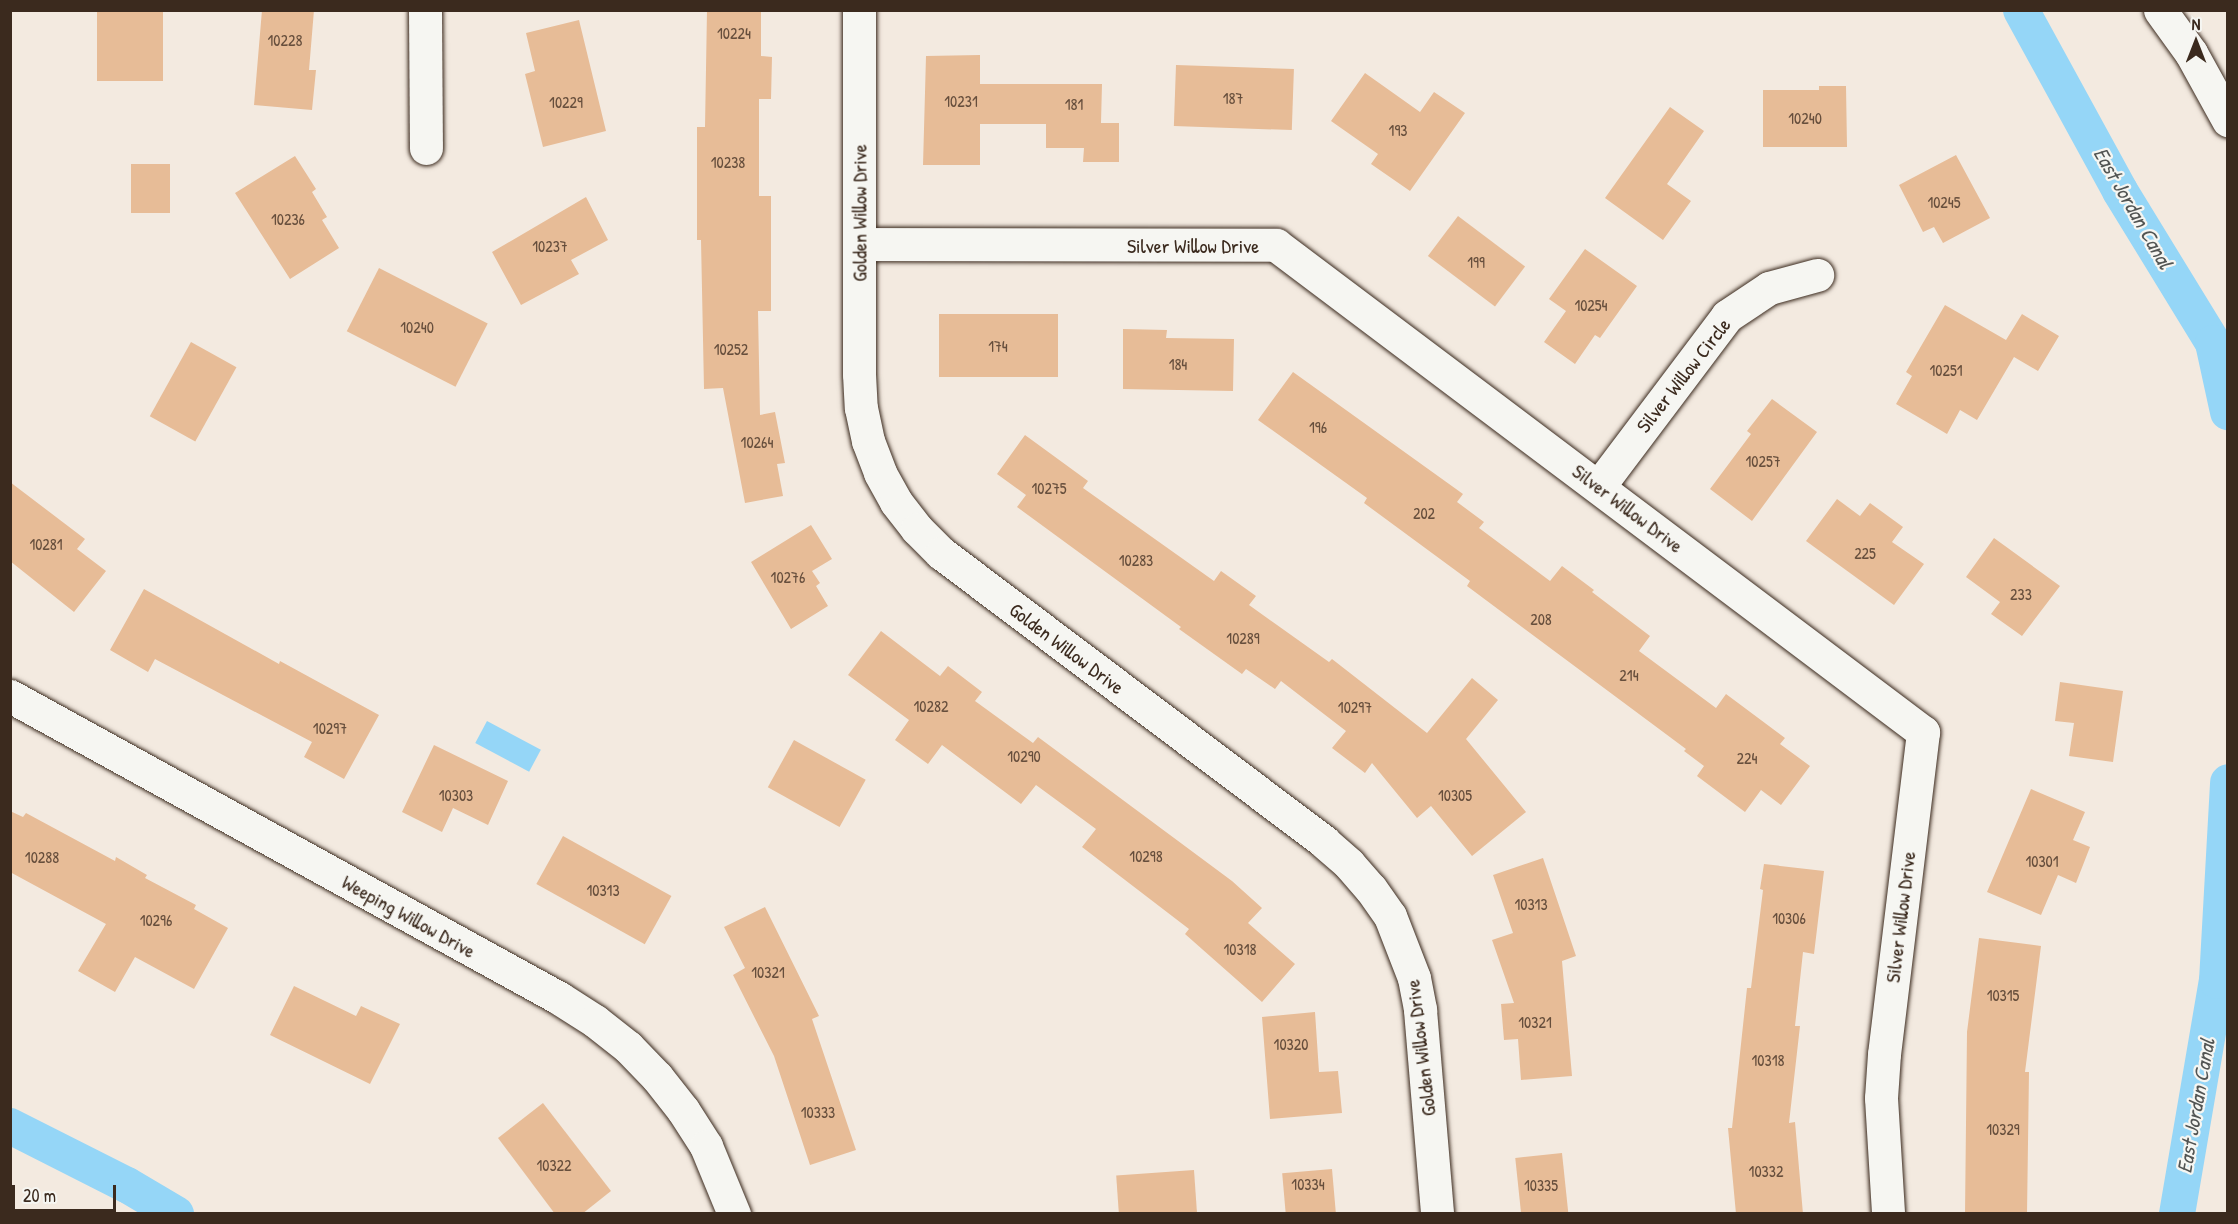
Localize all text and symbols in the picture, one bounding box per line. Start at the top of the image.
north arrow [2166,12,2226,72]
text: N [2192,13,2200,35]
house number: 10224 [717,23,751,43]
house number: 10228 [268,30,302,50]
house number: 187 [1223,88,1243,108]
house number: 10231 [944,91,978,111]
house number: 10229 [549,92,583,112]
house number: 181 [1065,94,1083,114]
house number: 10240 [1788,108,1822,128]
house number: 193 [1389,120,1407,140]
water label: East Jordan Canal [2088,143,2178,273]
street label: Golden Willow Drive [847,144,871,282]
house number: 10238 [711,152,745,172]
house number: 10245 [1927,192,1961,212]
house number: 10236 [271,209,305,229]
street label: Silver Willow Drive [1127,233,1259,257]
house number: 10237 [532,236,568,256]
house number: 199 [1467,252,1485,272]
house number: 10254 [1574,295,1608,315]
street label: Silver Willow Circle [1631,313,1735,437]
house number: 10240 [400,317,434,337]
house number: 174 [988,336,1008,356]
house number: 10252 [714,339,748,359]
house number: 184 [1169,354,1187,374]
house number: 10251 [1929,360,1963,380]
house number: 196 [1309,417,1327,437]
house number: 10264 [741,432,773,452]
house number: 10257 [1745,451,1781,471]
street label: Silver Willow Drive [1568,459,1688,557]
house number: 10275 [1031,478,1067,498]
house number: 202 [1413,503,1435,523]
house number: 10281 [29,534,63,554]
house number: 225 [1854,543,1876,563]
house number: 10283 [1119,550,1153,570]
house number: 10276 [771,567,805,587]
house number: 233 [2010,584,2032,604]
street label: Golden Willow Drive [1005,597,1129,699]
house number: 208 [1530,609,1552,629]
house number: 10289 [1226,628,1260,648]
house number: 214 [1619,665,1639,685]
house number: 10282 [914,696,948,716]
house number: 10297 [1338,697,1372,717]
house number: 10297 [313,718,347,738]
house number: 10290 [1007,746,1041,766]
house number: 224 [1737,748,1757,768]
house number: 10303 [439,785,473,805]
house number: 10305 [1438,785,1472,805]
house number: 10298 [1129,846,1163,866]
house number: 10288 [25,847,59,867]
street label: Silver Willow Drive [1880,850,1920,984]
house number: 10301 [2025,851,2059,871]
street label: Weeping Willow Drive [338,869,480,963]
house number: 10313 [586,880,620,900]
house number: 10313 [1514,894,1548,914]
house number: 10306 [1772,908,1806,928]
house number: 10296 [140,910,172,930]
house number: 10318 [1224,939,1256,959]
house number: 10321 [751,962,785,982]
street label: Golden Willow Drive [1400,978,1440,1118]
house number: 10315 [1987,985,2019,1005]
house number: 10321 [1518,1012,1552,1032]
house number: 10320 [1274,1034,1308,1054]
water label: East Jordan Canal [2172,1037,2220,1175]
house number: 10318 [1752,1050,1784,1070]
house number: 10333 [801,1102,835,1122]
house number: 10329 [1986,1119,2020,1139]
house number: 10322 [536,1155,572,1175]
house number: 10332 [1749,1161,1783,1181]
scale bar [15,1173,118,1211]
house number: 10334 [1291,1174,1325,1194]
house number: 10335 [1524,1175,1558,1195]
text: 20 m [23,1183,56,1208]

